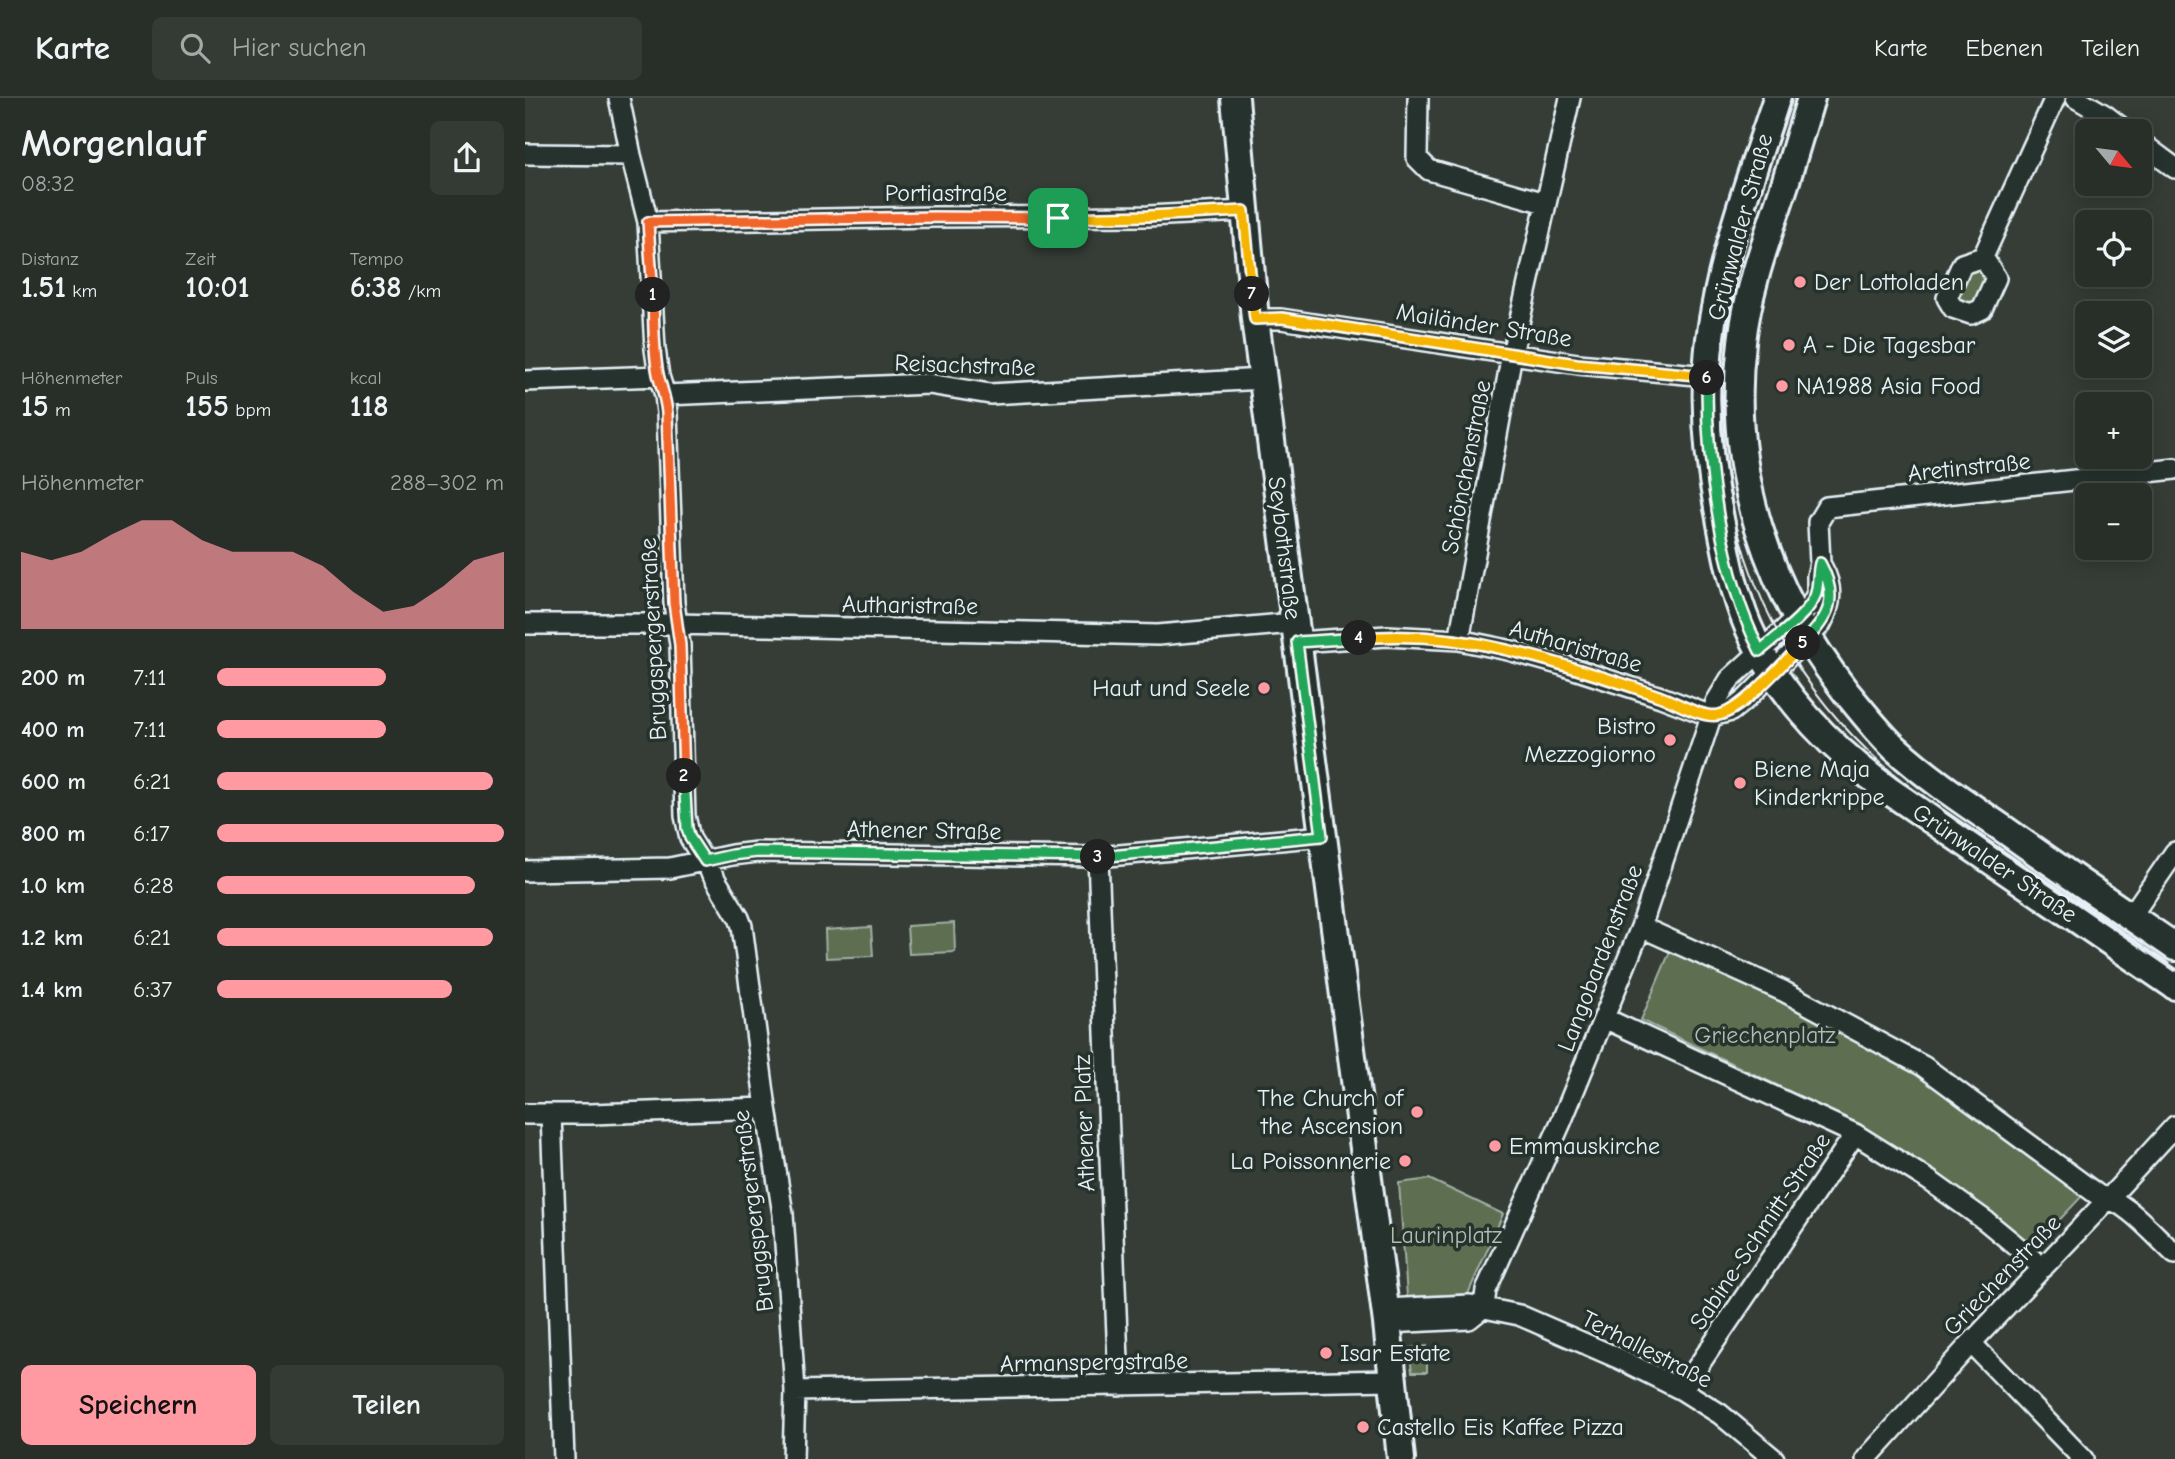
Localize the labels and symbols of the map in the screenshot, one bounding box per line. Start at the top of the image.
north arrow [2075,119,2153,196]
street label: Grünwalder Straße [1702,130,1778,324]
street label: Portiastraße [885,179,1007,207]
pin [1028,188,1088,248]
place label: Der Lottoladen [1814,268,1964,296]
marker: Der Lottoladen [1792,274,1808,290]
pin: 7 [1235,276,1269,312]
pin: 1 [635,278,671,312]
street label: Mailänder Straße [1394,297,1574,353]
place label: A - Die Tagesbar [1803,331,1976,359]
marker: A - Die Tagesbar [1781,337,1797,353]
street label: Reisachstraße [894,349,1036,381]
pin: 6 [1689,360,1725,396]
place label: NA1988 Asia Food [1796,372,1981,400]
street label: Schönchenstraße [1435,378,1497,556]
marker: NA1988 Asia Food [1774,378,1790,394]
street label: Aretinstraße [1906,447,2032,487]
street label: Seybothstraße [1262,475,1308,621]
street label: Bruggspergerstraße [634,537,672,741]
street label: Autharistraße [842,590,978,620]
street label: Autharistraße [1507,614,1645,678]
pin: 4 [1341,620,1377,656]
pin: 5 [1785,626,1821,660]
place label: Haut und Seele [1092,674,1250,702]
marker: Haut und Seele [1256,680,1272,696]
place label: Bistro Mezzogiorno [1525,712,1656,768]
marker: Bistro Mezzogiorno [1662,732,1678,748]
place label: Biene Maja Kinderkrippe [1754,755,1885,811]
pin: 2 [667,758,701,794]
marker: Biene Maja Kinderkrippe [1732,775,1748,791]
street label: Grünwalder Straße [1907,798,2083,928]
street label: Athener Straße [846,815,1002,845]
pin: 3 [1081,840,1115,874]
street label: Langobardenstraße [1552,861,1648,1055]
park label: Griechenplatz [1694,1021,1836,1049]
street label: Athener Platz [1068,1054,1100,1192]
place label: The Church of the Ascension [1257,1084,1404,1140]
marker: The Church of the Ascension [1409,1104,1425,1120]
street label: Bruggspergerstraße [727,1109,779,1313]
street label: Sabine-Schmitt-Straße [1684,1127,1836,1335]
place label: Emmauskirche [1509,1132,1660,1160]
marker: Emmauskirche [1487,1138,1503,1154]
place label: La Poissonnerie [1230,1147,1391,1175]
marker: La Poissonnerie [1397,1153,1413,1169]
street label: Griechenstraße [1937,1209,2067,1341]
park label: Laurinplatz [1390,1221,1503,1249]
street label: Terhallestraße [1577,1304,1717,1394]
place label: Isar Estate [1340,1339,1450,1367]
marker: Isar Estate [1318,1345,1334,1361]
street label: Armanspergstraße [1000,1346,1188,1378]
place label: Castello Eis Kaffee Pizza [1377,1413,1624,1441]
marker: Castello Eis Kaffee Pizza [1355,1419,1371,1435]

